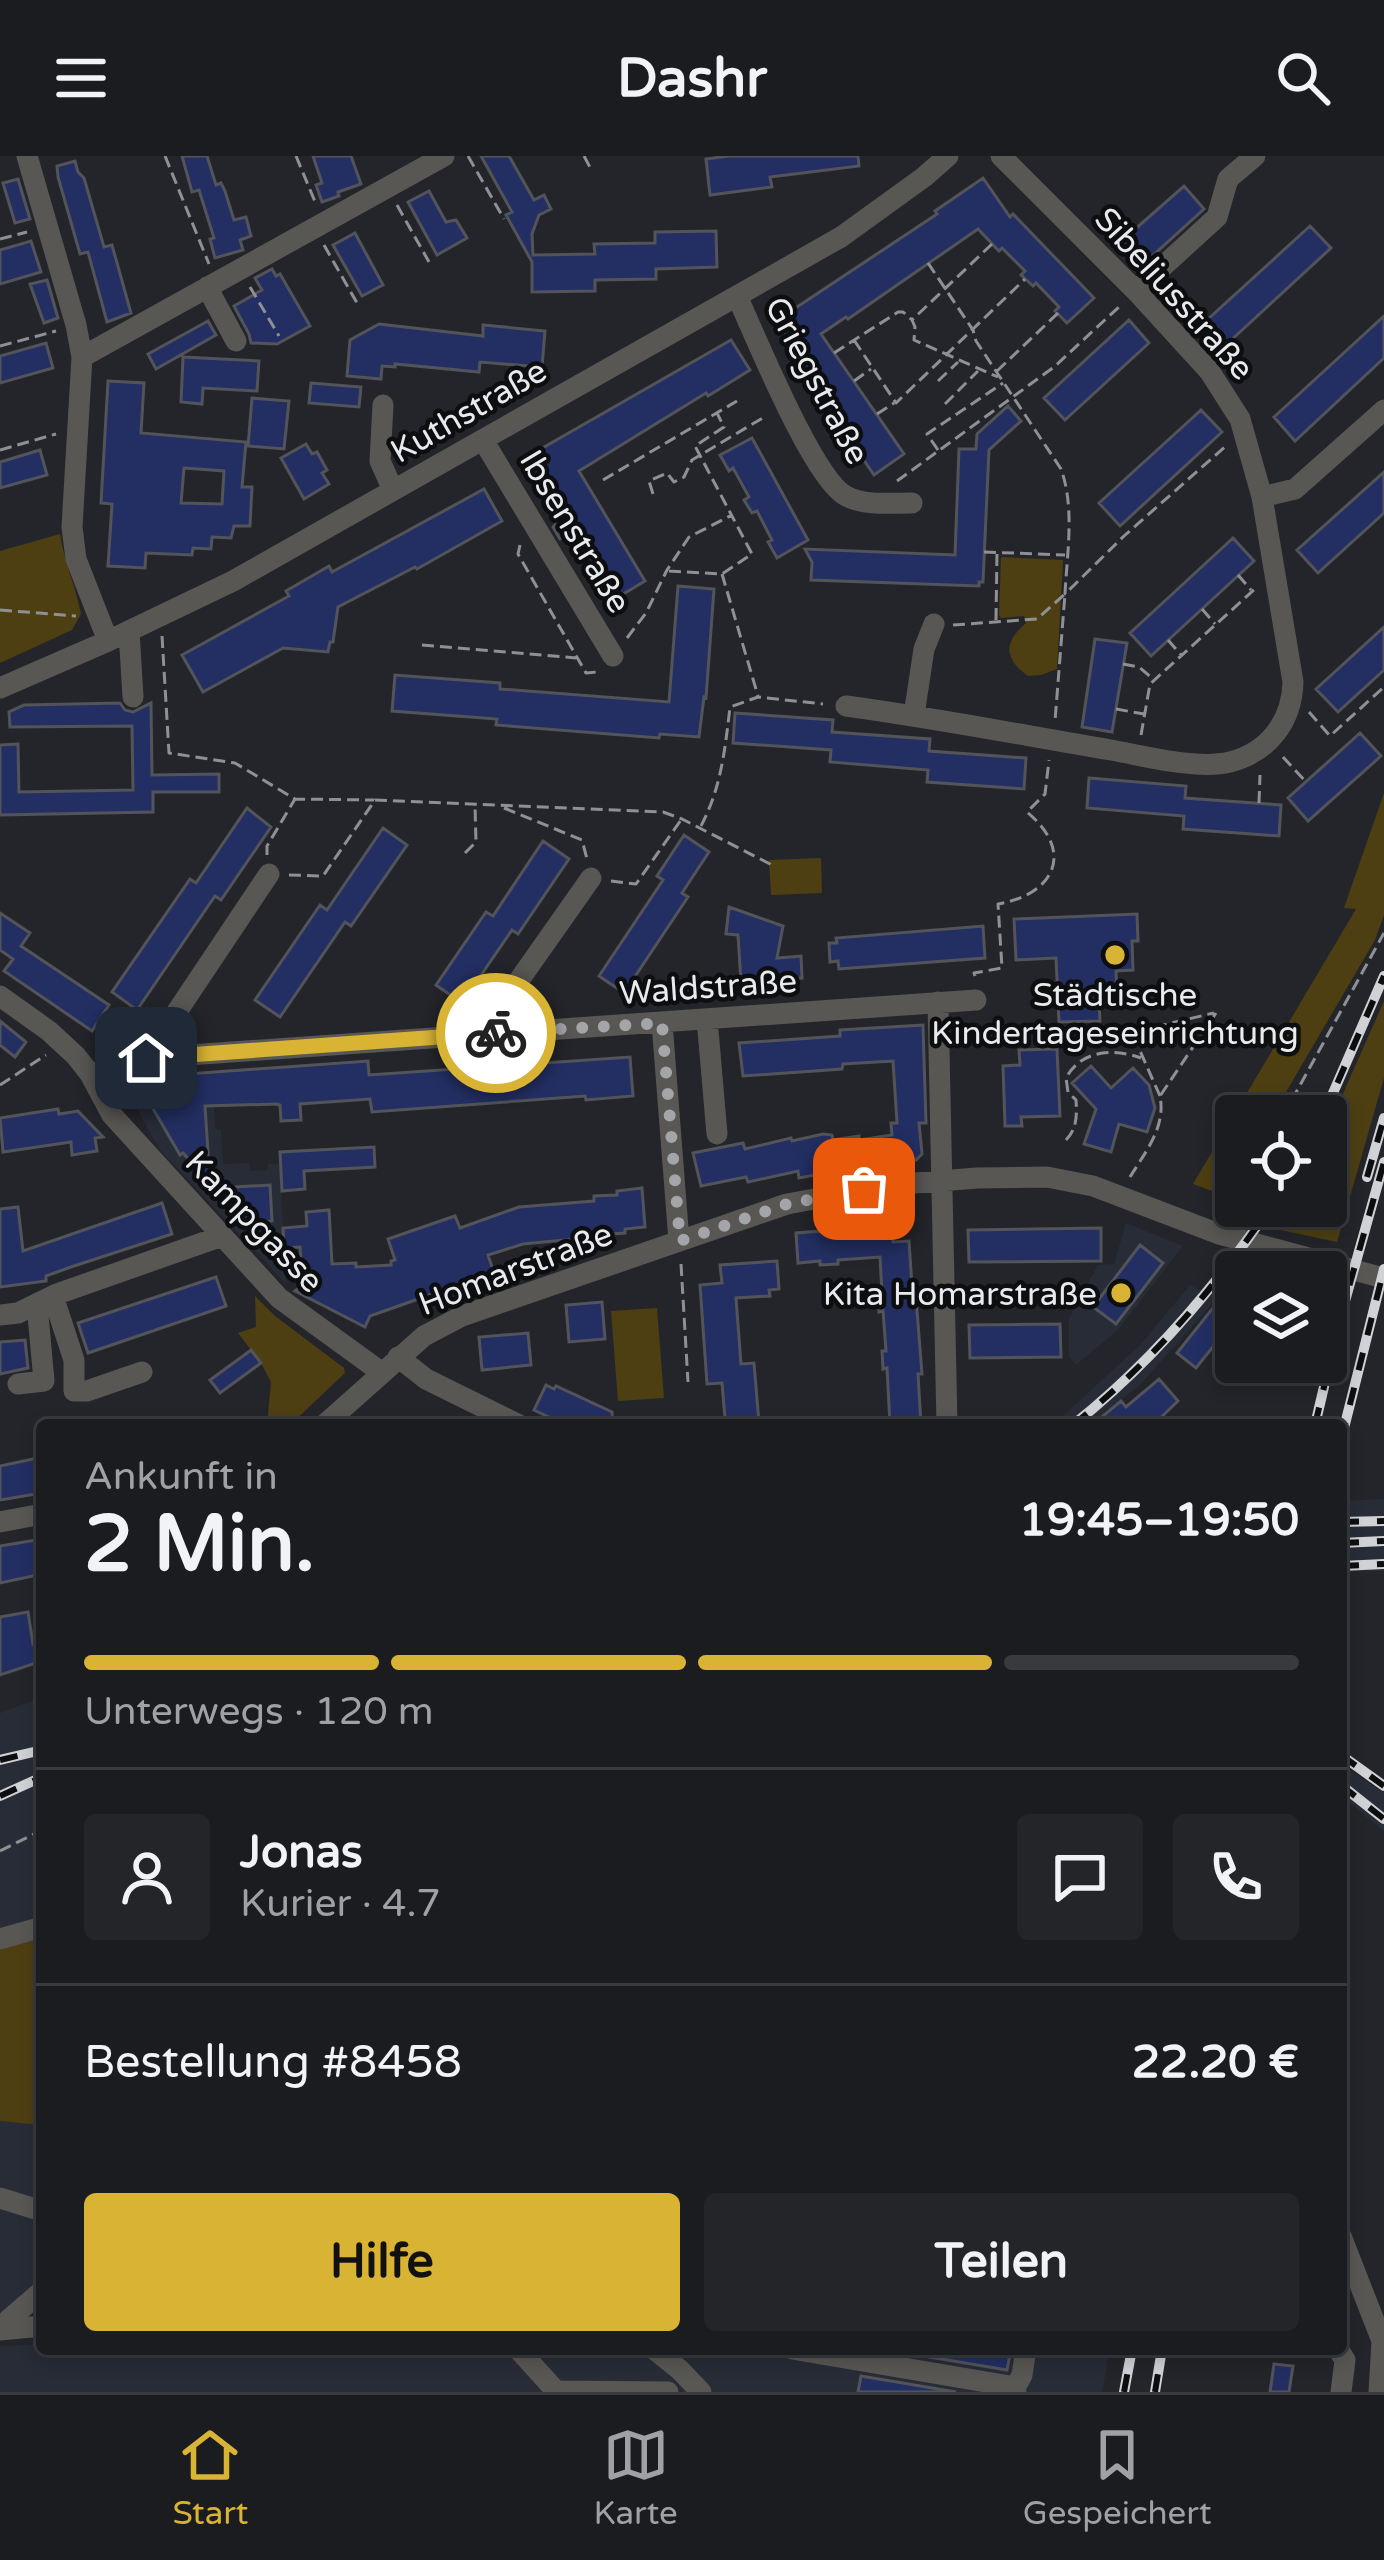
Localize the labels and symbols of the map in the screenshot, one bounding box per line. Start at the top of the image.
street label: Sibeliusstraße [1086,200,1261,388]
street label: Griegstraße [756,290,877,471]
street label: Kuthstraße [384,351,553,471]
street label: Ibsenstraße [511,443,638,620]
marker: Städtische Kindertageseinrichtung [1102,942,1128,968]
street label: Waldstraße [618,962,798,1013]
courier [436,973,556,1093]
place label: Städtische Kindertageseinrichtung [931,976,1299,1053]
pin [95,1007,197,1109]
pin [813,1138,915,1240]
street label: Kampgasse [177,1143,331,1301]
street label: Homarstraße [413,1215,618,1324]
place label: Kita Homarstraße [823,1275,1097,1314]
marker: Kita Homarstraße [1108,1280,1134,1306]

